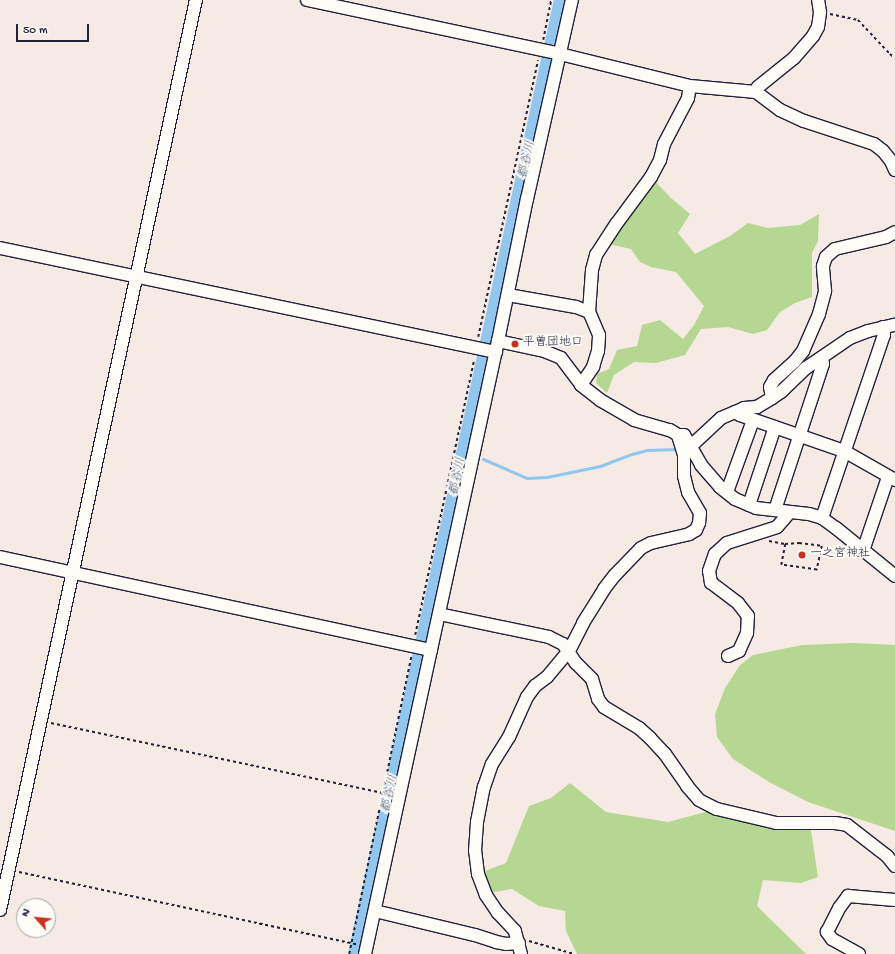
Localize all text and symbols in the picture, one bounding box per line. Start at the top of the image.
scale bar [18,16,91,42]
text: 50 m [23,24,48,38]
water label: 都谷川 [516,139,540,181]
place label: 平曽団地口 [523,337,583,351]
marker: 平曽団地口 [510,339,520,349]
water label: 都谷川 [447,456,471,498]
place label: 一之宮神社 [810,548,870,562]
marker: 一之宮神社 [797,550,807,560]
water label: 都谷川 [379,773,403,815]
north arrow [16,898,56,938]
text: N [19,907,33,919]

